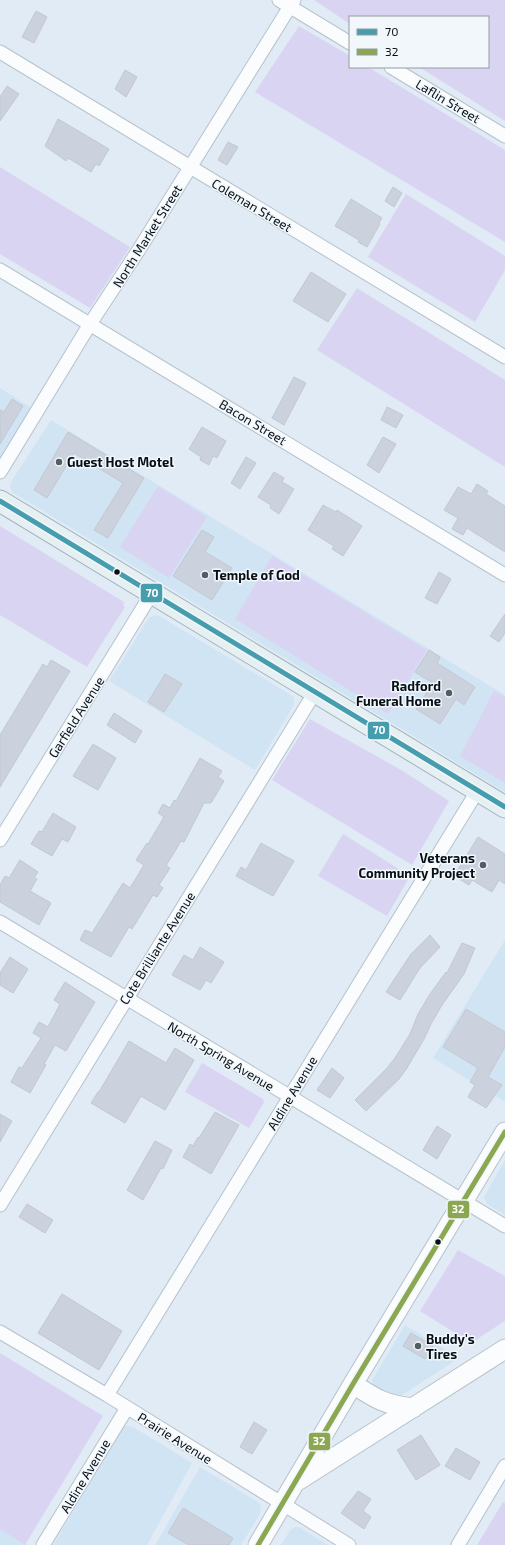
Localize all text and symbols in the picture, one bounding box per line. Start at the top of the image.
legend [349,16,489,68]
text: 70 [385,24,398,38]
text: 32 [385,44,399,58]
street label: Laflin Street [413,76,483,127]
street label: Coleman Street [209,175,295,235]
street label: North Market Street [109,182,185,290]
street label: Bacon Street [217,396,289,448]
place label: Guest Host Motel [67,454,174,470]
marker: Guest Host Motel [54,457,64,467]
unlabelled marker [112,567,122,577]
place label: Temple of God [213,567,300,583]
marker: Temple of God [200,570,210,580]
line badge: 70 [140,583,163,603]
text: 70 [146,586,158,599]
street label: Garfield Avenue [45,673,107,761]
place label: Radford Funeral Home [356,678,441,709]
marker: Radford Funeral Home [444,688,454,698]
line badge: 70 [367,721,390,740]
text: 70 [373,723,385,736]
place label: Veterans Community Project [358,850,476,881]
marker: Veterans Community Project [478,860,488,870]
street label: Cote Brilliante Avenue [116,889,198,1007]
street label: North Spring Avenue [165,1018,277,1094]
street label: Aldine Avenue [264,1053,320,1133]
line badge: 32 [447,1200,470,1219]
text: 32 [452,1202,464,1215]
unlabelled marker [433,1237,443,1247]
place label: Buddy's Tires [426,1331,475,1362]
marker: Buddy's Tires [413,1341,423,1351]
street label: Prairie Avenue [135,1409,215,1467]
line badge: 32 [308,1432,331,1451]
text: 32 [313,1434,325,1447]
street label: Aldine Avenue [57,1436,113,1516]

